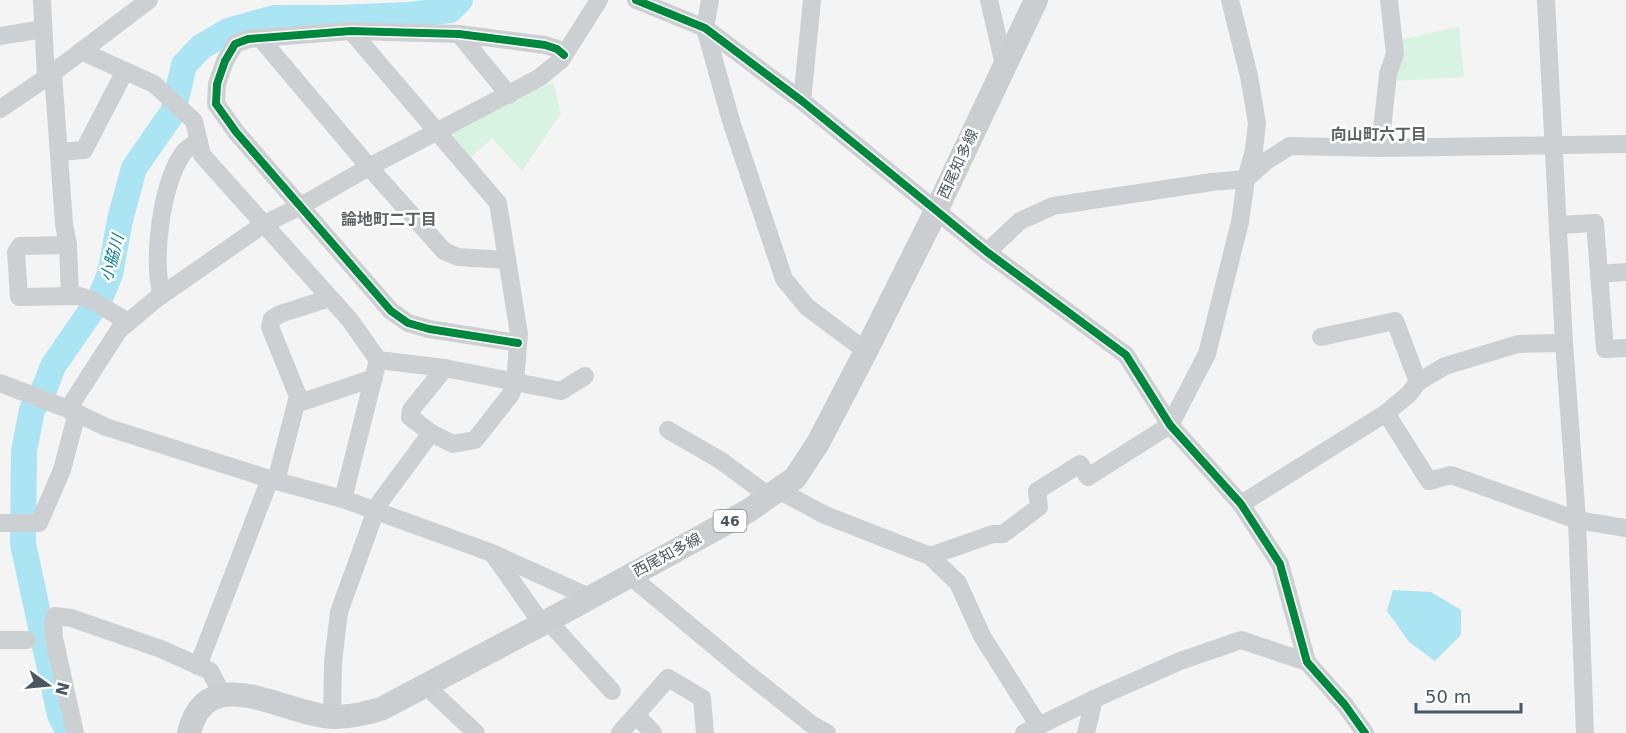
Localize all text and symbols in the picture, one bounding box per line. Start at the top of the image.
district label: 向山町六丁目 [1331,125,1427,144]
street label: 西尾知多線 [934,126,982,202]
district label: 論地町二丁目 [341,210,437,229]
water label: 小脇川 [97,230,128,284]
road number: 46 [714,510,746,532]
street label: 西尾知多線 [630,529,704,581]
north arrow [18,655,78,715]
scale bar [1416,676,1521,714]
text: N [51,680,73,698]
text: 50 m [1425,686,1471,707]

